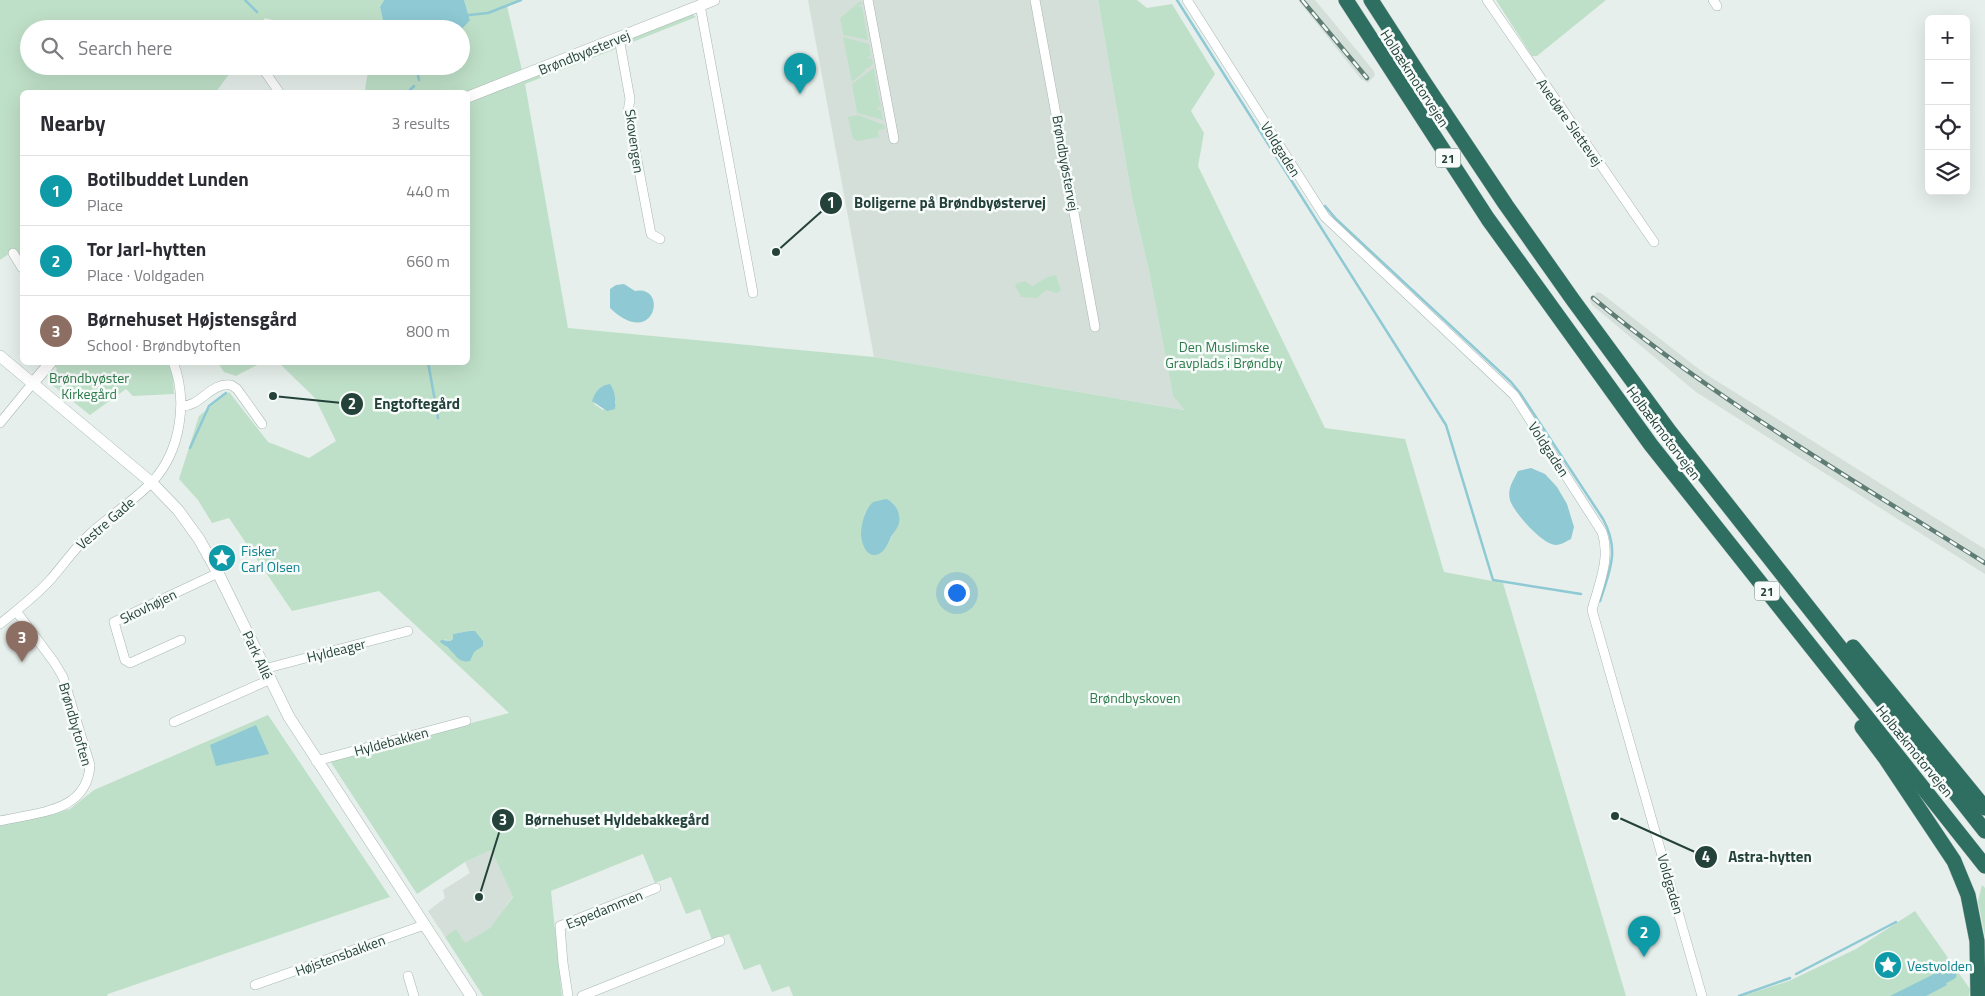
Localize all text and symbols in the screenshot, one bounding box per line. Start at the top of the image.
map controls [1925,15,1970,195]
button: + [1925,15,1970,60]
search box [20,20,470,75]
street label: Brøndbyøstervej [535,24,633,80]
street label: Holbækmotorvejen [1375,25,1455,131]
text: Search here [78,33,172,62]
icon: search [38,34,66,62]
pin: 1 [784,53,816,94]
button: − [1925,60,1970,105]
street label: Avedøre Slettevej [1532,74,1608,170]
button: locate [1925,105,1970,150]
text: Nearby [40,107,105,139]
street label: Skovengen [620,108,650,174]
text: 3 results [391,111,450,135]
street label: Brøndbyøstervej [1047,113,1085,213]
street label: Voldgaden [1256,117,1306,181]
road number: 21 [1436,148,1460,168]
button: layers [1925,150,1970,195]
text: Botilbuddet Lunden [87,164,249,193]
text: 1 [52,179,60,203]
text: 440 m [406,179,450,203]
callout: Boligerne på Brøndbyøstervej [819,188,1056,218]
text: 1 [827,191,835,214]
text: Boligerne på Brøndbyøstervej [854,191,1046,214]
text: Place [87,193,123,217]
text: Tor Jarl-hytten [87,234,206,263]
text: 2 [52,249,60,273]
text: 660 m [406,249,450,273]
text: Place · Voldgaden [87,263,204,287]
text: Børnehuset Højstensgård [87,304,297,333]
text: 3 [52,319,60,343]
text: 800 m [406,319,450,343]
text: School · Brøndbytoften [87,333,241,357]
park label: Den Muslimske Gravplads i Brøndby [1165,336,1283,373]
park label: Brøndbyøster Kirkegård [49,367,129,404]
street label: Holbækmotorvejen [1622,382,1706,484]
callout: Engtoftegård [339,389,470,419]
text: 2 [348,392,356,415]
text: Engtoftegård [374,392,460,415]
street label: Voldgaden [1523,417,1575,481]
street label: Vestre Gade [71,492,139,554]
place label: Fisker Carl Olsen [241,540,300,577]
place icon: Fisker Carl Olsen [207,543,237,573]
your location [944,580,970,606]
road number: 21 [1754,582,1780,600]
street label: Skovhøjen [116,583,180,629]
pin: 3 [6,621,38,662]
street label: Park Allé [238,627,278,683]
street label: Hyldeager [304,633,368,667]
street label: Brøndbytoften [54,680,98,768]
park label: Brøndbyskoven [1089,687,1181,708]
street label: Holbækmotorvejen [1871,701,1959,801]
street label: Hyldebakken [352,721,430,761]
callout: Børnehuset Hyldebakkegård [490,805,720,835]
text: 3 [499,808,507,831]
text: Børnehuset Hyldebakkegård [525,808,709,831]
callout: Astra-hytten [1693,842,1822,872]
text: 4 [1702,845,1710,868]
text: Astra-hytten [1728,845,1812,868]
street label: Voldgaden [1652,851,1690,917]
street label: Espedammen [562,884,646,934]
pin: 2 [1628,916,1660,957]
street label: Højstensbakken [292,929,388,981]
place icon: Vestvolden [1873,950,1903,980]
place label: Vestvolden [1907,955,1972,976]

